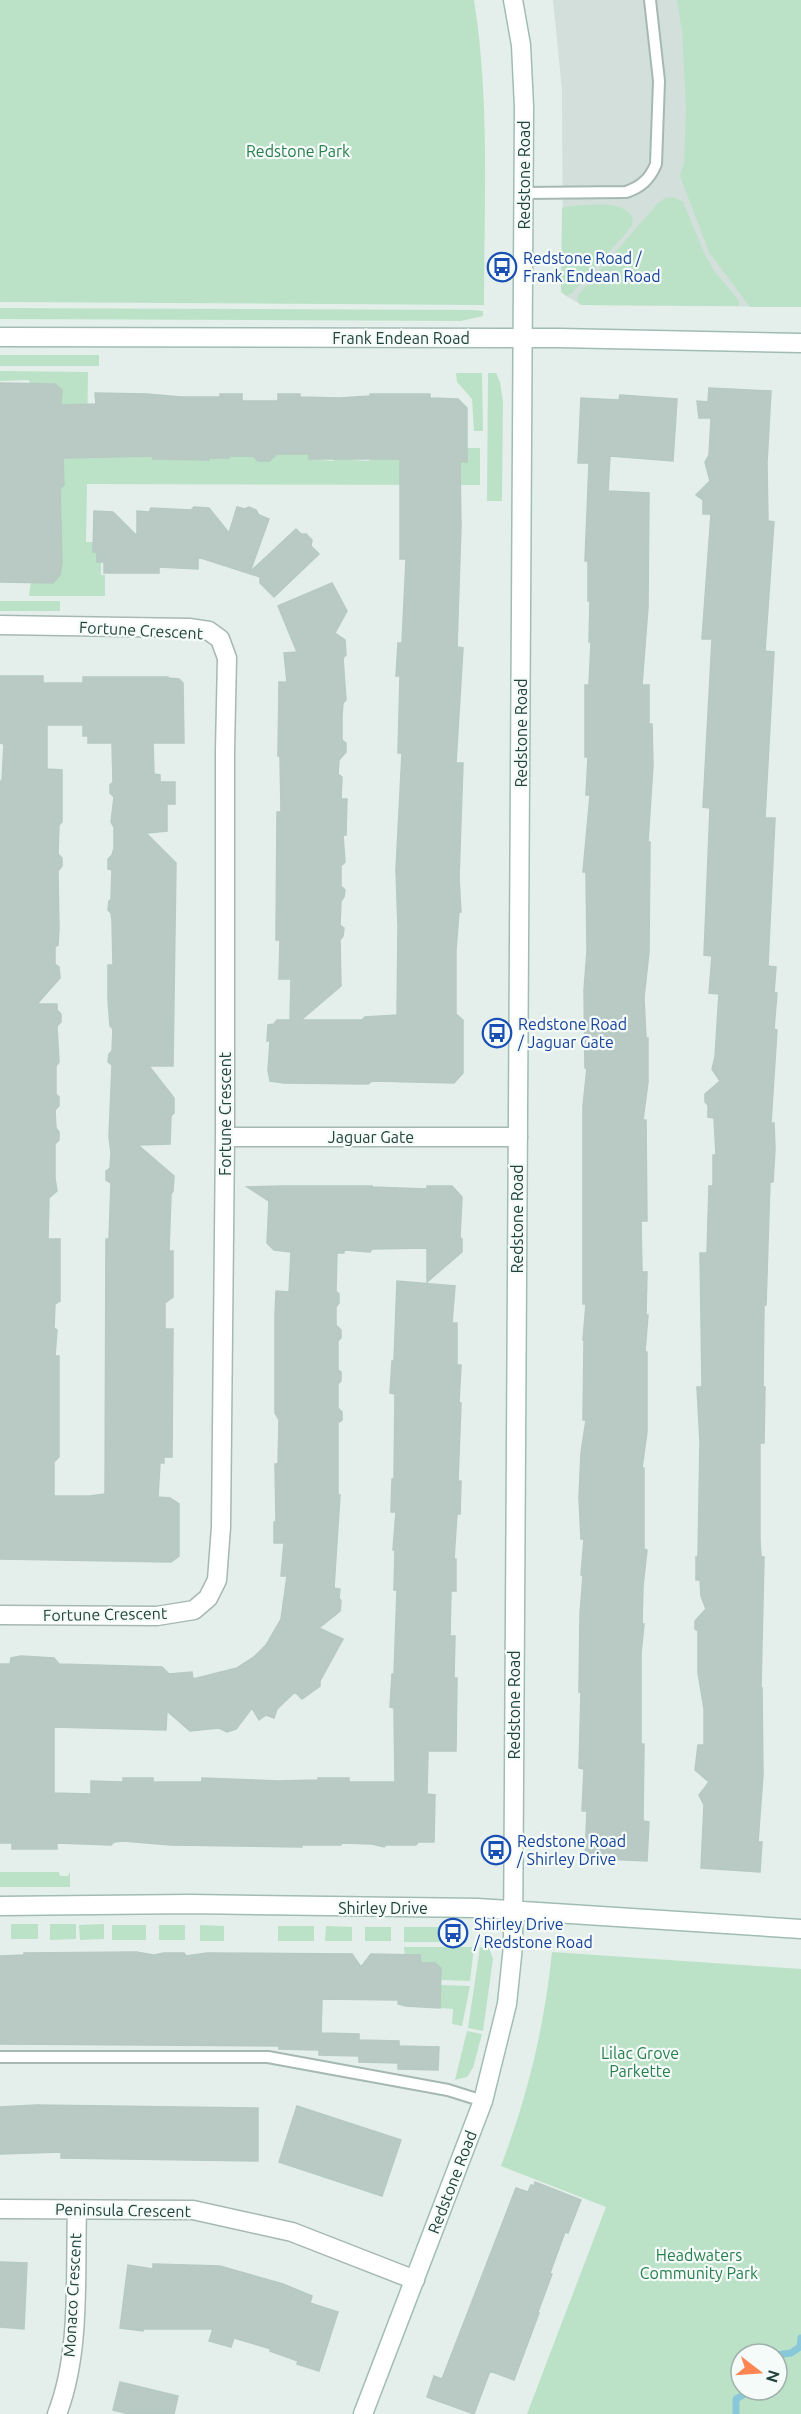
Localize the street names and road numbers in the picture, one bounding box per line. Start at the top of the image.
street label: Redstone Road [515,120,533,230]
street label: Frank Endean Road [332,329,470,347]
street label: Fortune Crescent [79,618,204,642]
street label: Redstone Road [512,678,530,788]
street label: Fortune Crescent [216,1051,234,1176]
street label: Jaguar Gate [328,1128,414,1146]
street label: Redstone Road [508,1164,526,1274]
street label: Fortune Crescent [43,1604,168,1624]
street label: Redstone Road [505,1650,523,1760]
street label: Shirley Drive [338,1899,428,1917]
street label: Redstone Road [424,2128,480,2236]
street label: Peninsula Crescent [55,2200,192,2220]
street label: Monaco Crescent [60,2232,84,2358]

